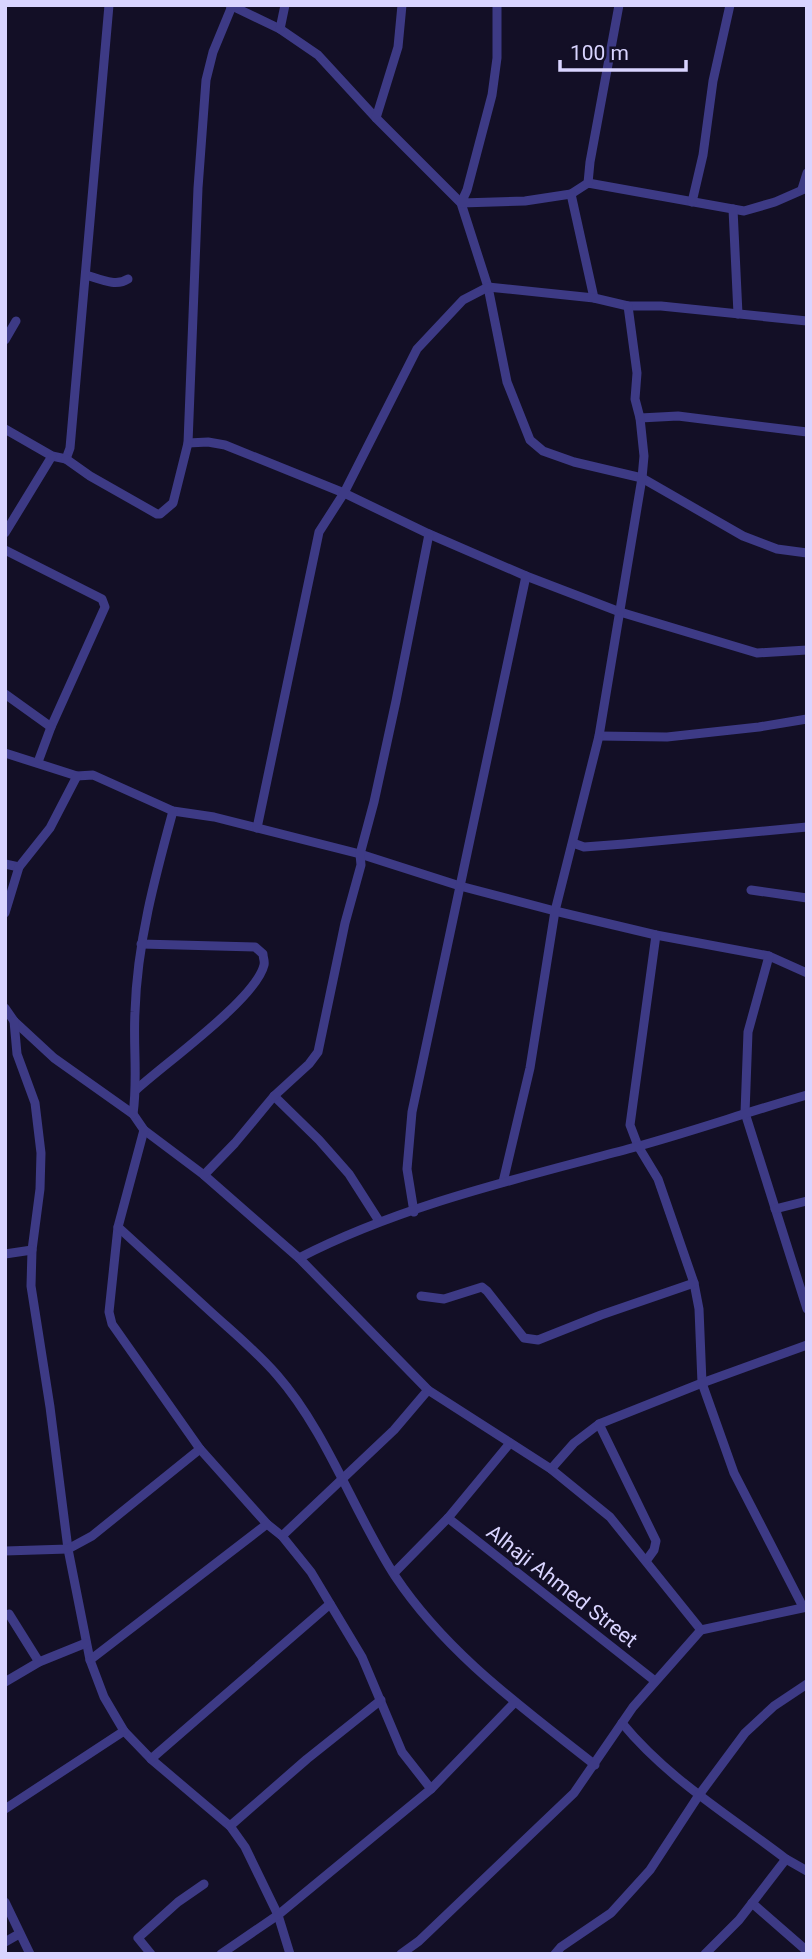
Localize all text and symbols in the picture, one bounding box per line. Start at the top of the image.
scale bar [560,28,686,72]
text: 100 m [570,41,629,65]
street label: Alhaji Ahmed Street [482,1520,642,1652]

